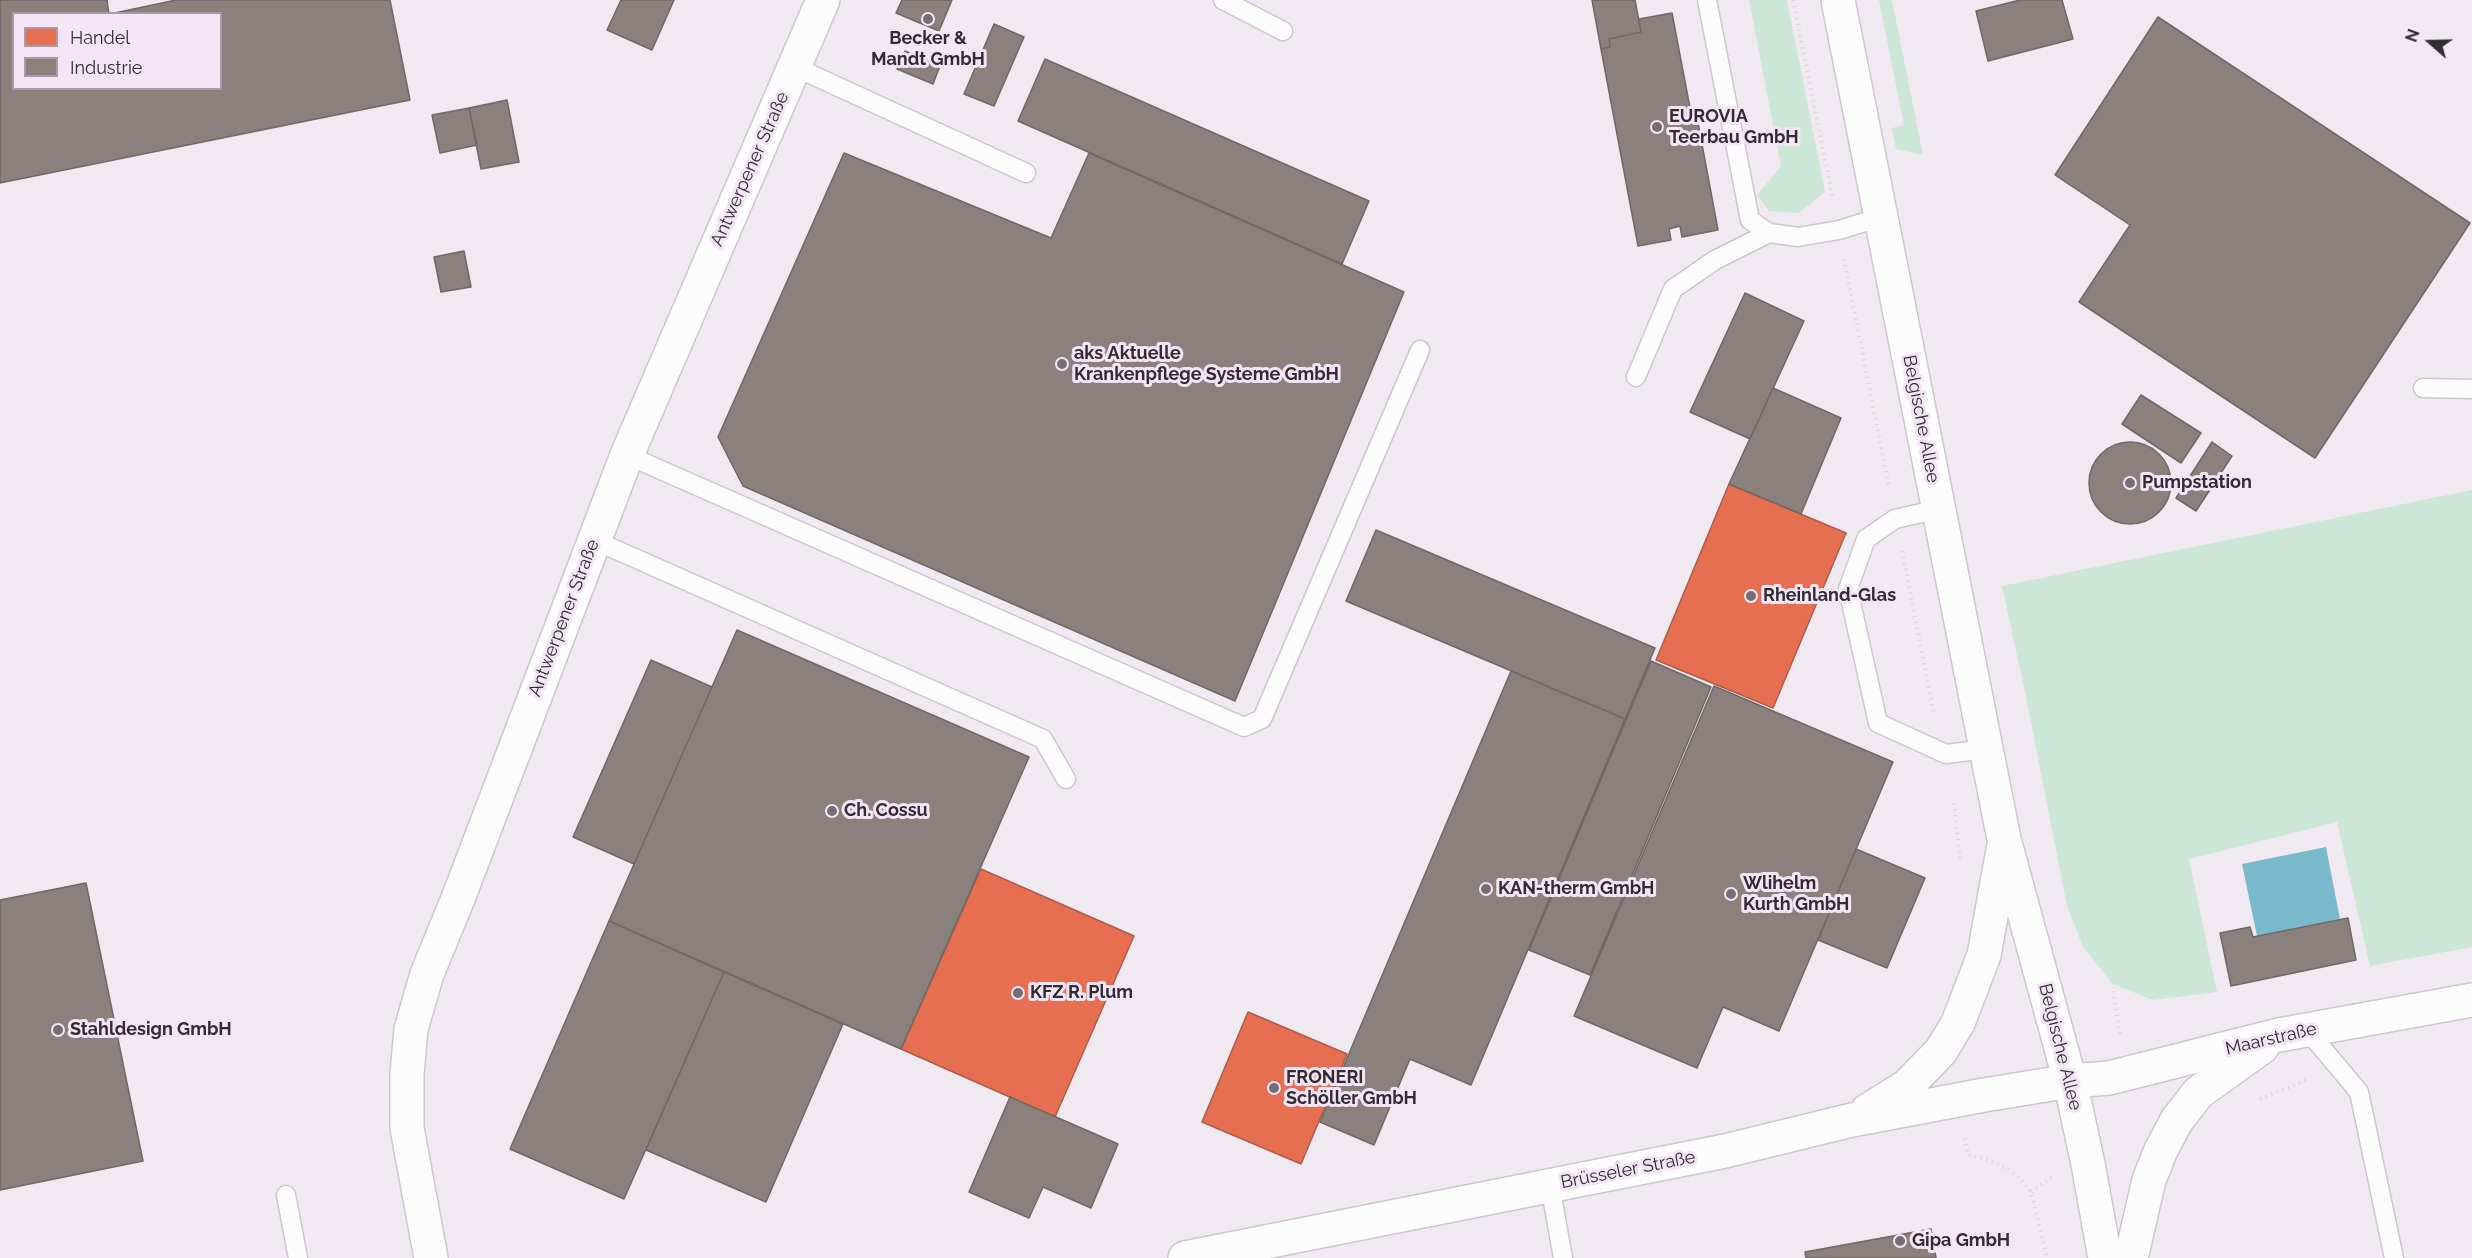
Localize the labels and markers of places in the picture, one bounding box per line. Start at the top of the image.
marker: Becker & Mandt GmbH [921,12,935,26]
place label: Becker & Mandt GmbH [871,28,985,70]
place label: EUROVIA Teerbau GmbH [1669,106,1799,148]
marker: EUROVIA Teerbau GmbH [1650,120,1664,134]
place label: aks Aktuelle Krankenpflege Systeme GmbH [1074,343,1339,386]
marker: aks Aktuelle Krankenpflege Systeme GmbH [1055,357,1069,371]
place label: Pumpstation [2142,472,2252,494]
marker: Pumpstation [2123,476,2137,490]
place label: Rheinland-Glas [1763,585,1896,607]
marker: Rheinland-Glas [1744,589,1758,603]
place label: Ch. Cossu [844,800,928,822]
marker: Ch. Cossu [825,804,839,818]
place label: Wlihelm Kurth GmbH [1743,873,1849,916]
place label: KAN-therm GmbH [1498,878,1654,900]
marker: KAN-therm GmbH [1479,882,1493,896]
marker: Wlihelm Kurth GmbH [1724,887,1738,901]
place label: KFZ R. Plum [1030,982,1133,1004]
marker: KFZ R. Plum [1011,986,1025,1000]
place label: Stahldesign GmbH [70,1019,232,1041]
marker: Stahldesign GmbH [51,1023,65,1037]
place label: FRONERI Schöller GmbH [1286,1067,1417,1110]
marker: FRONERI Schöller GmbH [1267,1081,1281,1095]
place label: Gipa GmbH [1912,1230,2010,1252]
marker: Gipa GmbH [1893,1234,1907,1248]

